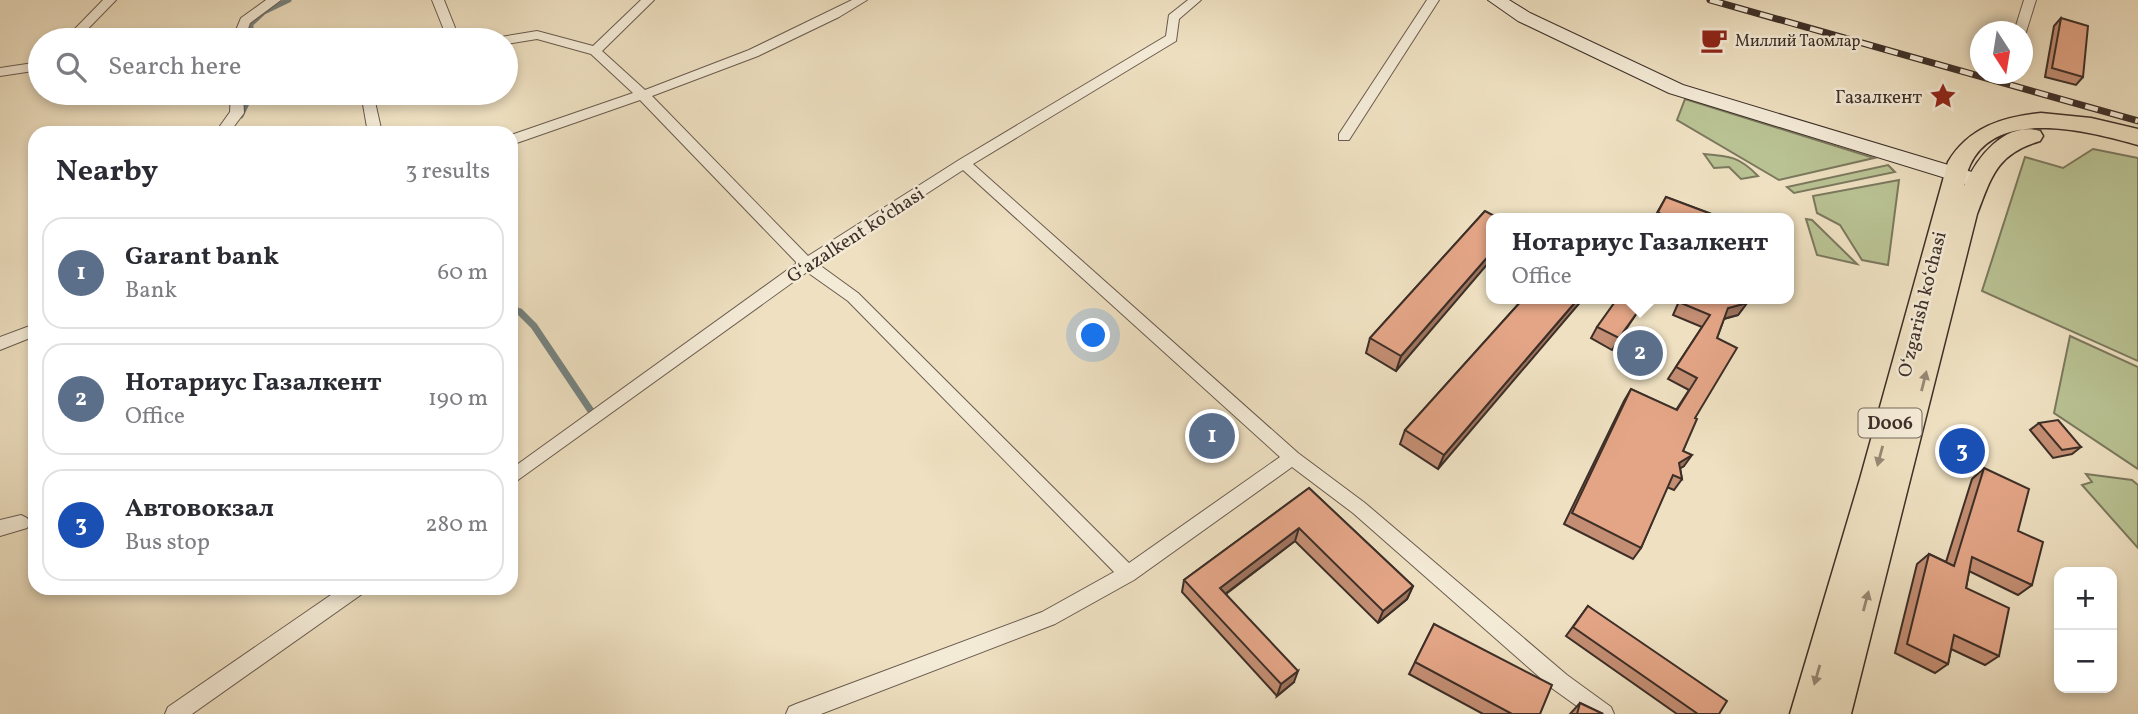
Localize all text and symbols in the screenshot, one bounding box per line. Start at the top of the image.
north arrow [1970,21,2033,84]
cafe icon: Миллий Таомлар [1699,25,1729,55]
search box [28,28,518,105]
place label: Миллий Таомлар [1735,31,1860,53]
icon: search [52,48,90,86]
text: Search here [108,49,241,85]
place icon: Газалкент [1928,81,1958,111]
place label: Газалкент [1835,85,1922,111]
text: Nearby [56,151,158,193]
text: 3 results [405,156,490,188]
street label: Gʻazalkent koʻchasi [782,181,930,290]
popup [1486,213,1794,304]
text: Нотариус Газалкент [1512,225,1768,261]
street label: Oʻzgarish koʻchasi [1892,228,1954,380]
text: Garant bank [125,239,279,275]
text: 1 [76,257,86,289]
text: 60 m [438,257,488,289]
text: Office [1512,261,1572,293]
text: Bank [125,275,177,307]
your location [1076,318,1110,352]
pin: 2 [1617,327,1663,379]
text: Нотариус Газалкент [125,365,382,401]
one-way arrow [1919,370,1930,392]
text: 2 [75,383,87,415]
text: 190 m [428,383,488,415]
text: Office [125,401,185,433]
road number: D006 [1858,408,1922,438]
pin: 1 [1189,410,1235,462]
pin: 3 [1939,425,1985,477]
one-way arrow [1875,446,1885,467]
text: Автовокзал [125,491,274,527]
text: 3 [75,509,87,541]
text: 280 m [425,509,488,541]
text: Bus stop [125,527,210,559]
map controls [2054,567,2117,693]
button: + [2054,567,2117,630]
one-way arrow [1861,590,1871,611]
button: − [2054,630,2117,693]
one-way arrow [1812,665,1822,686]

